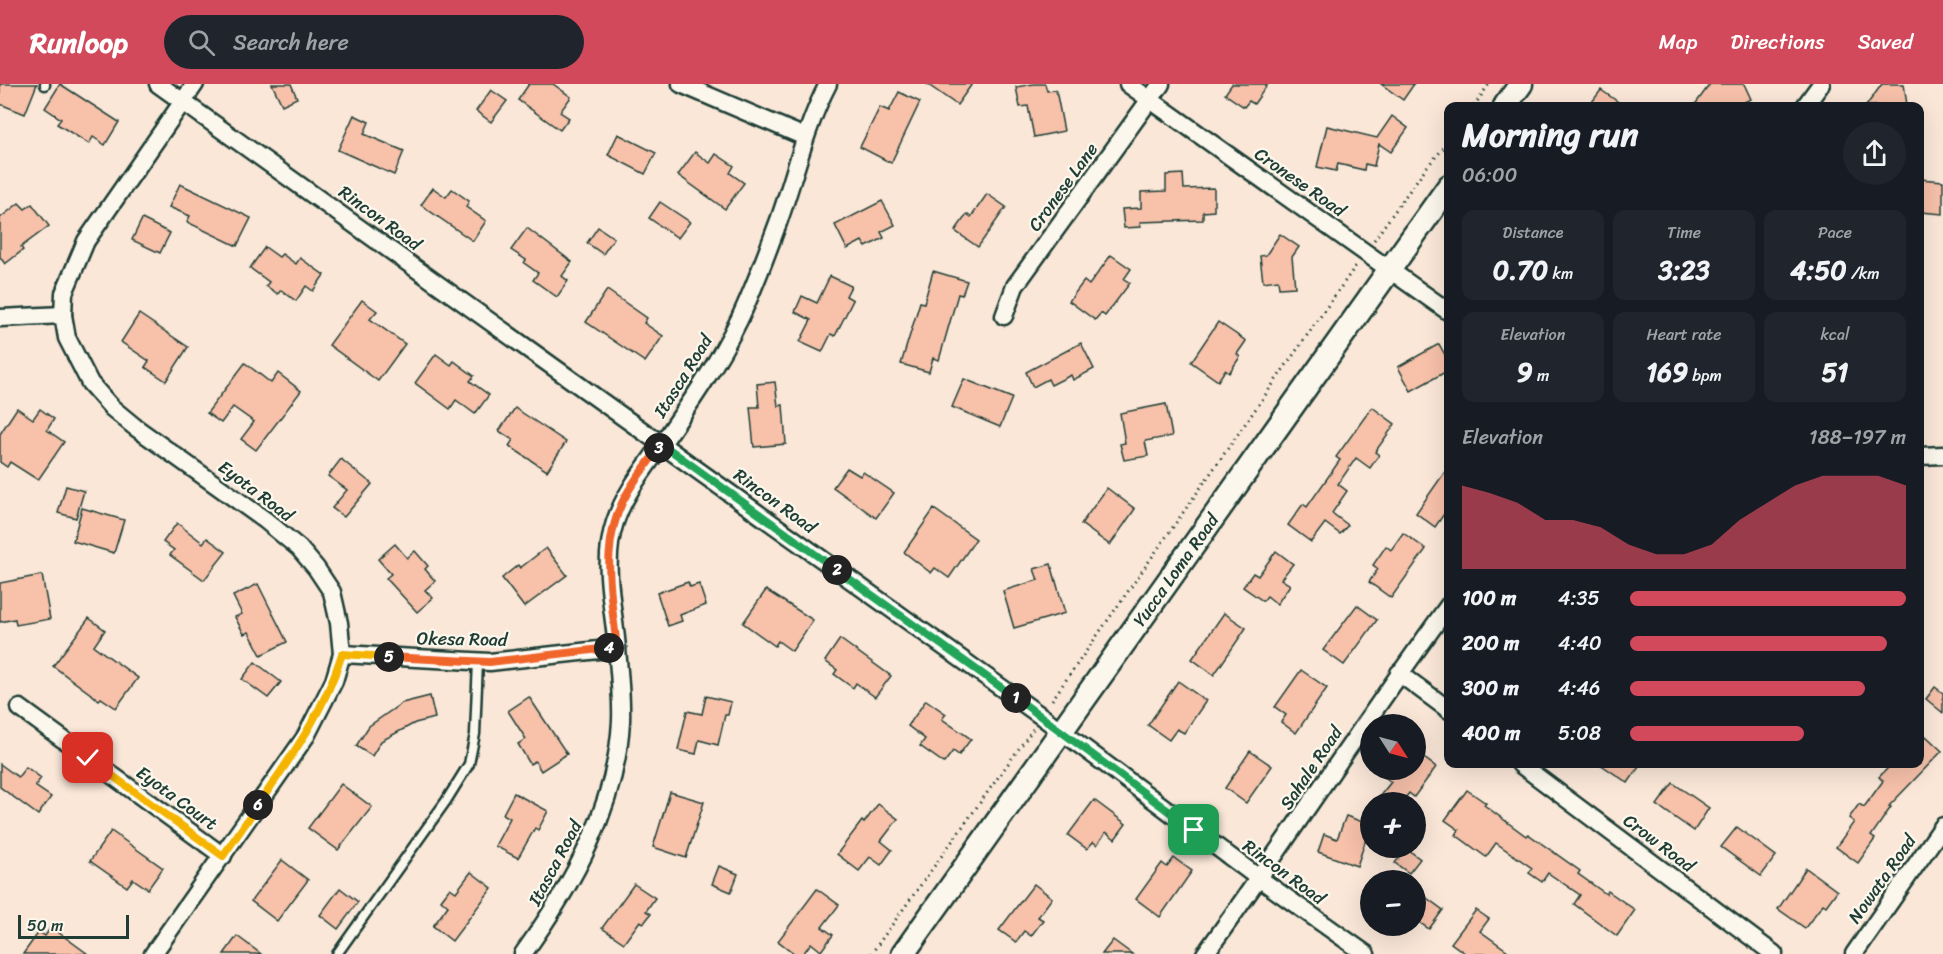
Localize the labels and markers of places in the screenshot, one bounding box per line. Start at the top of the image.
pin: 3 [644,433,674,463]
pin: 2 [822,555,852,585]
pin: 4 [594,633,624,663]
pin: 5 [374,642,404,672]
pin: 1 [1001,683,1031,713]
pin [62,732,113,783]
pin: 6 [243,790,273,820]
pin [1168,804,1219,855]

